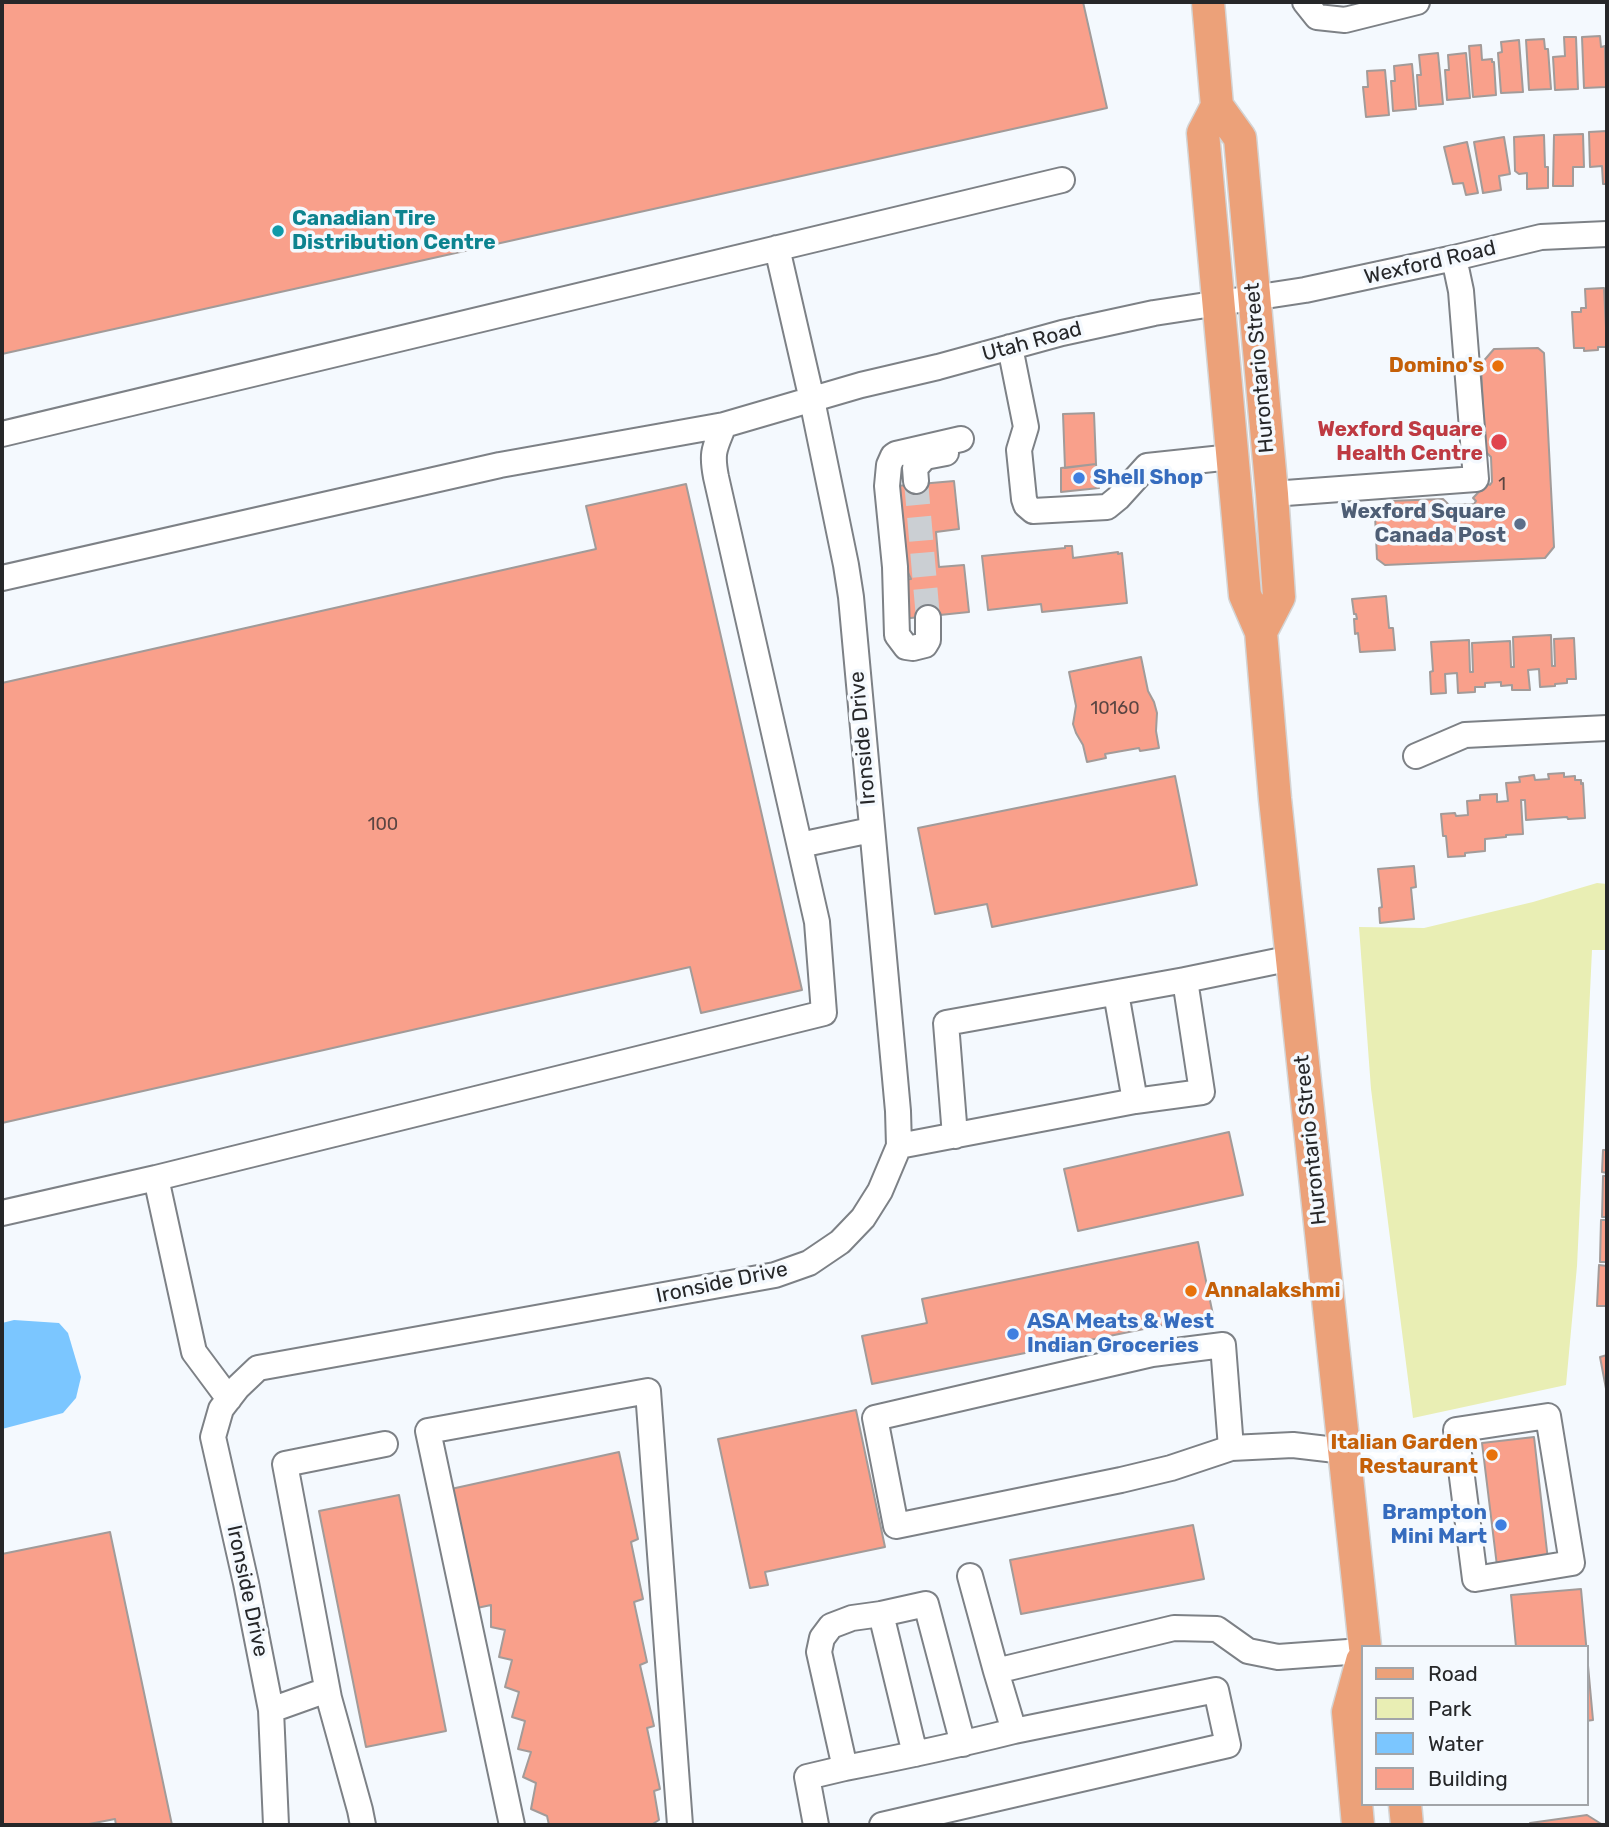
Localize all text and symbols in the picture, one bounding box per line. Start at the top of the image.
place label: Canadian Tire Distribution Centre [292,206,496,256]
marker: Canadian Tire Distribution Centre [270,223,286,239]
street label: Wexford Road [1362,236,1498,290]
street label: Hurontario Street [1240,282,1280,454]
street label: Utah Road [979,317,1085,367]
place label: Domino's [1389,353,1484,379]
marker: Domino's [1490,358,1506,374]
place label: Wexford Square Health Centre [1317,417,1483,467]
marker: Wexford Square Health Centre [1489,432,1509,452]
place label: Shell Shop [1093,465,1203,491]
marker: Shell Shop [1071,470,1087,486]
house number: 1 [1498,474,1506,496]
place label: Wexford Square Canada Post [1340,499,1506,549]
marker: Wexford Square Canada Post [1512,516,1528,532]
street label: Ironside Drive [845,670,881,806]
house number: 10160 [1090,698,1140,720]
house number: 100 [368,814,398,836]
street label: Hurontario Street [1290,1054,1332,1226]
street label: Ironside Drive [654,1257,790,1309]
place label: Annalakshmi [1205,1278,1340,1304]
marker: Annalakshmi [1183,1283,1199,1299]
place label: ASA Meats & West Indian Groceries [1027,1309,1214,1359]
marker: ASA Meats & West Indian Groceries [1005,1326,1021,1342]
place label: Italian Garden Restaurant [1330,1430,1478,1480]
marker: Italian Garden Restaurant [1484,1447,1500,1463]
place label: Brampton Mini Mart [1382,1500,1487,1550]
marker: Brampton Mini Mart [1493,1517,1509,1533]
street label: Ironside Drive [221,1523,273,1659]
legend [1360,1645,1588,1806]
text: Road [1428,1661,1478,1686]
text: Park [1428,1696,1472,1721]
text: Water [1428,1731,1484,1756]
text: Building [1428,1766,1508,1791]

